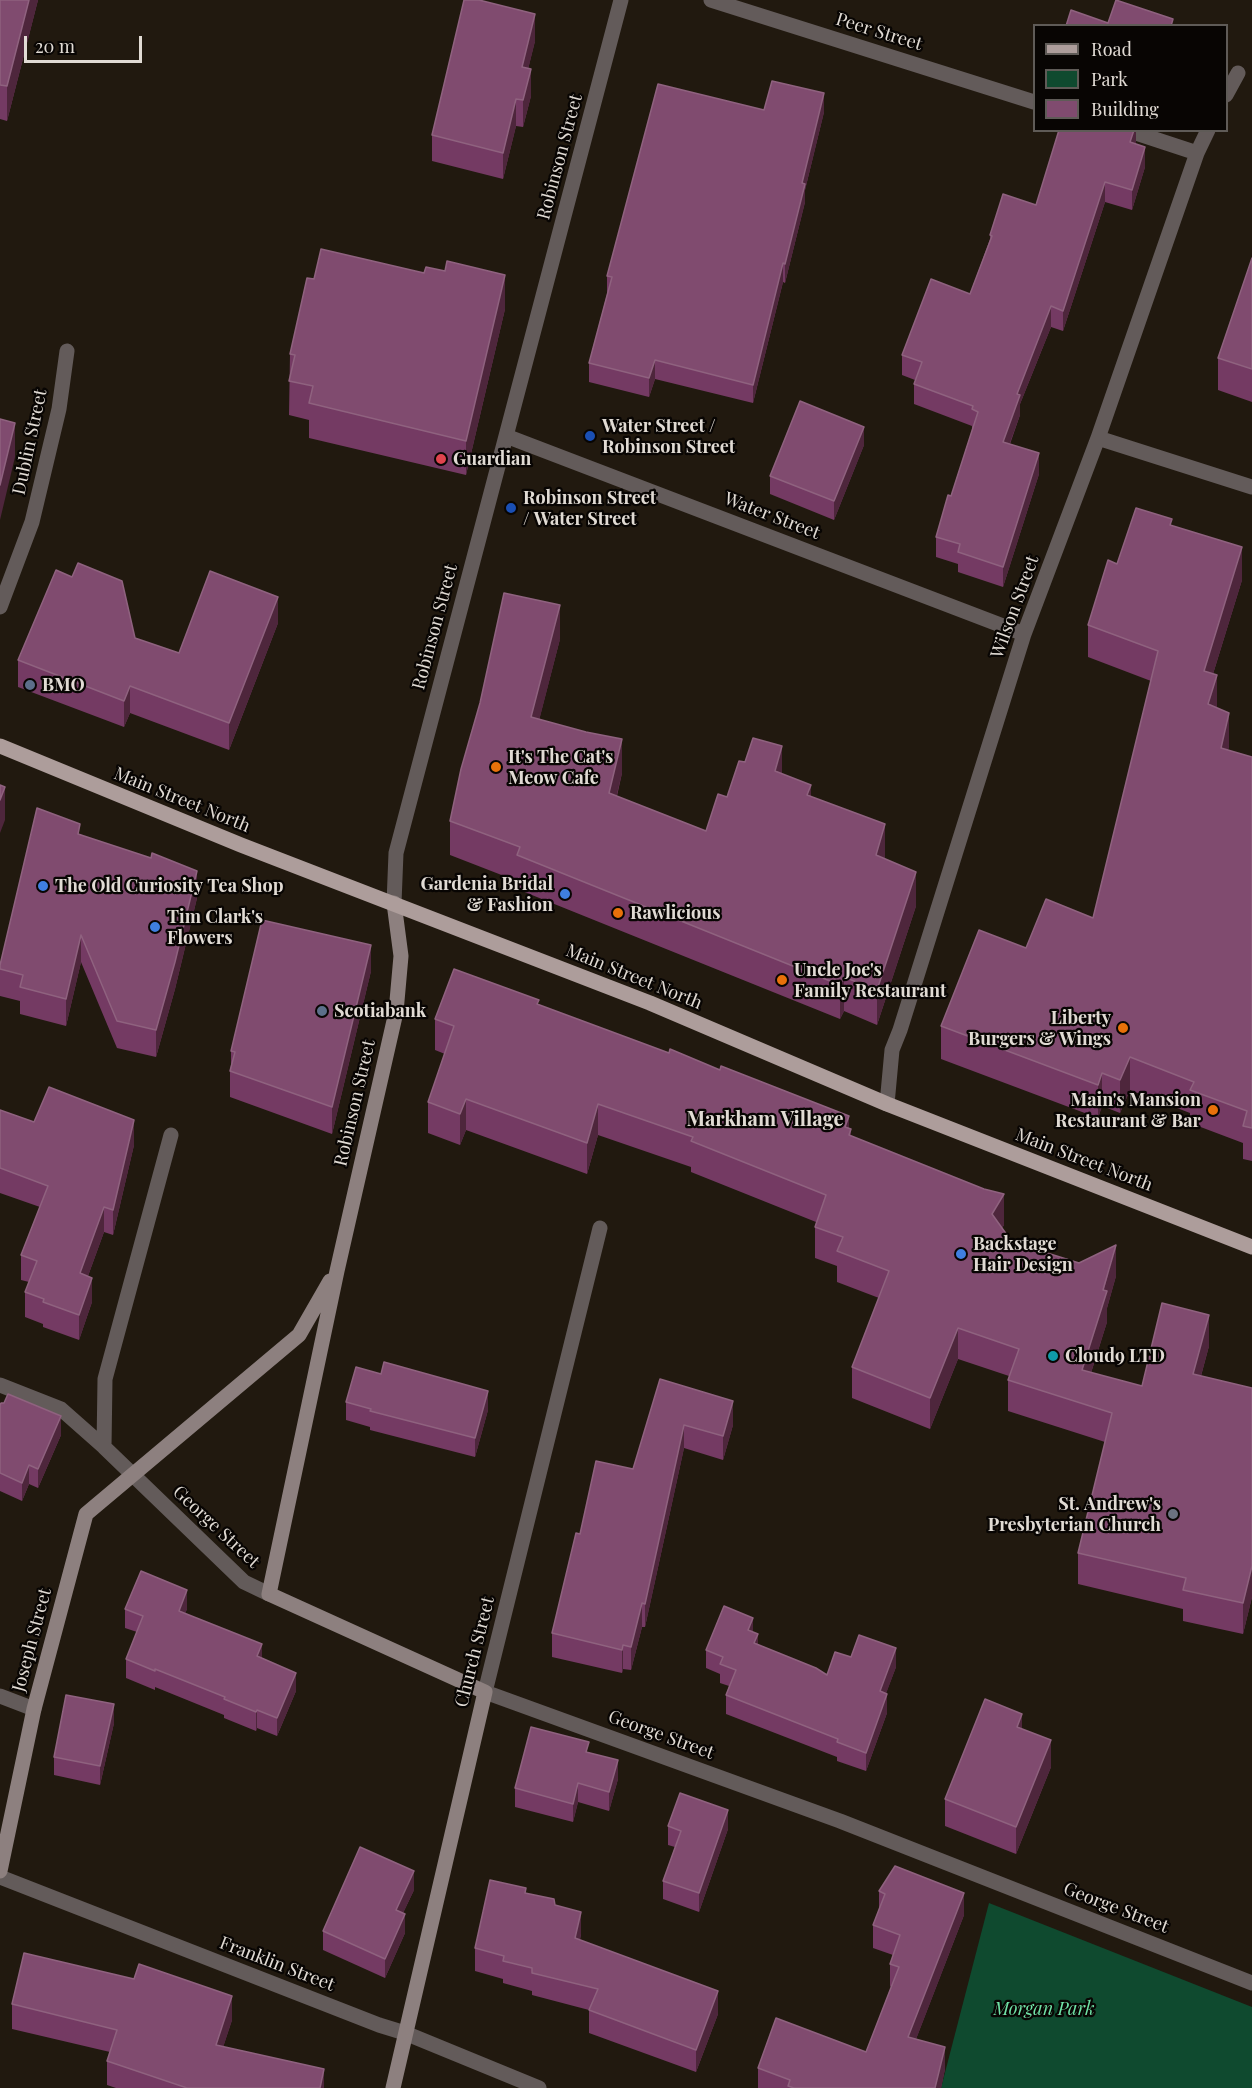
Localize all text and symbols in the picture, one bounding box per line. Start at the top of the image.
street label: Peer Street [833,9,925,55]
scale bar [27,24,146,62]
legend [1033,24,1228,132]
text: 20 m [35,34,75,58]
text: Road [1091,37,1132,61]
text: Park [1091,67,1128,91]
street label: Robinson Street [533,92,587,222]
text: Building [1091,97,1159,121]
street label: Dublin Street [8,387,52,497]
place label: Water Street / Robinson Street [602,415,735,458]
marker: Water Street / Robinson Street [583,429,597,443]
place label: Guardian [453,448,531,470]
marker: Guardian [434,452,448,466]
place label: Robinson Street / Water Street [523,487,656,530]
street label: Water Street [721,488,823,544]
marker: Robinson Street / Water Street [504,501,518,515]
street label: Wilson Street [986,553,1044,661]
street label: Robinson Street [408,562,462,692]
place label: BMO [42,674,85,696]
marker: BMO [23,678,37,692]
place label: It's The Cat's Meow Cafe [508,746,613,789]
marker: It's The Cat's Meow Cafe [489,760,503,774]
street label: Main Street North [111,763,253,837]
place label: Gardenia Bridal & Fashion [421,873,553,916]
place label: The Old Curiosity Tea Shop [55,875,283,897]
marker: The Old Curiosity Tea Shop [36,879,50,893]
marker: Gardenia Bridal & Fashion [558,887,572,901]
place label: Rawlicious [630,902,721,924]
place label: Tim Clark's Flowers [167,906,263,948]
marker: Rawlicious [611,906,625,920]
marker: Tim Clark's Flowers [148,920,162,934]
street label: Main Street North [563,940,705,1014]
place label: Uncle Joe's Family Restaurant [794,959,946,1002]
marker: Uncle Joe's Family Restaurant [775,973,789,987]
place label: Scotiabank [334,1000,426,1022]
marker: Scotiabank [315,1004,329,1018]
place label: Liberty Burgers & Wings [968,1007,1111,1050]
marker: Liberty Burgers & Wings [1116,1021,1130,1035]
street label: Robinson Street [330,1038,380,1168]
place label: Main's Mansion Restaurant & Bar [1055,1089,1201,1132]
marker: Main's Mansion Restaurant & Bar [1206,1103,1220,1117]
district label: Markham Village [687,1108,843,1132]
street label: Main Street North [1012,1124,1156,1196]
place label: Backstage Hair Design [973,1233,1073,1276]
marker: Backstage Hair Design [954,1247,968,1261]
place label: Cloud9 LTD [1065,1345,1165,1367]
marker: Cloud9 LTD [1046,1349,1060,1363]
street label: George Street [168,1481,264,1573]
place label: St. Andrew's Presbyterian Church [988,1493,1161,1536]
marker: St. Andrew's Presbyterian Church [1166,1507,1180,1521]
street label: Joseph Street [8,1586,56,1694]
street label: Church Street [451,1594,499,1710]
street label: George Street [605,1706,717,1764]
street label: George Street [1060,1878,1172,1938]
street label: Franklin Street [217,1932,337,1996]
park label: Morgan Park [994,1998,1094,2020]

